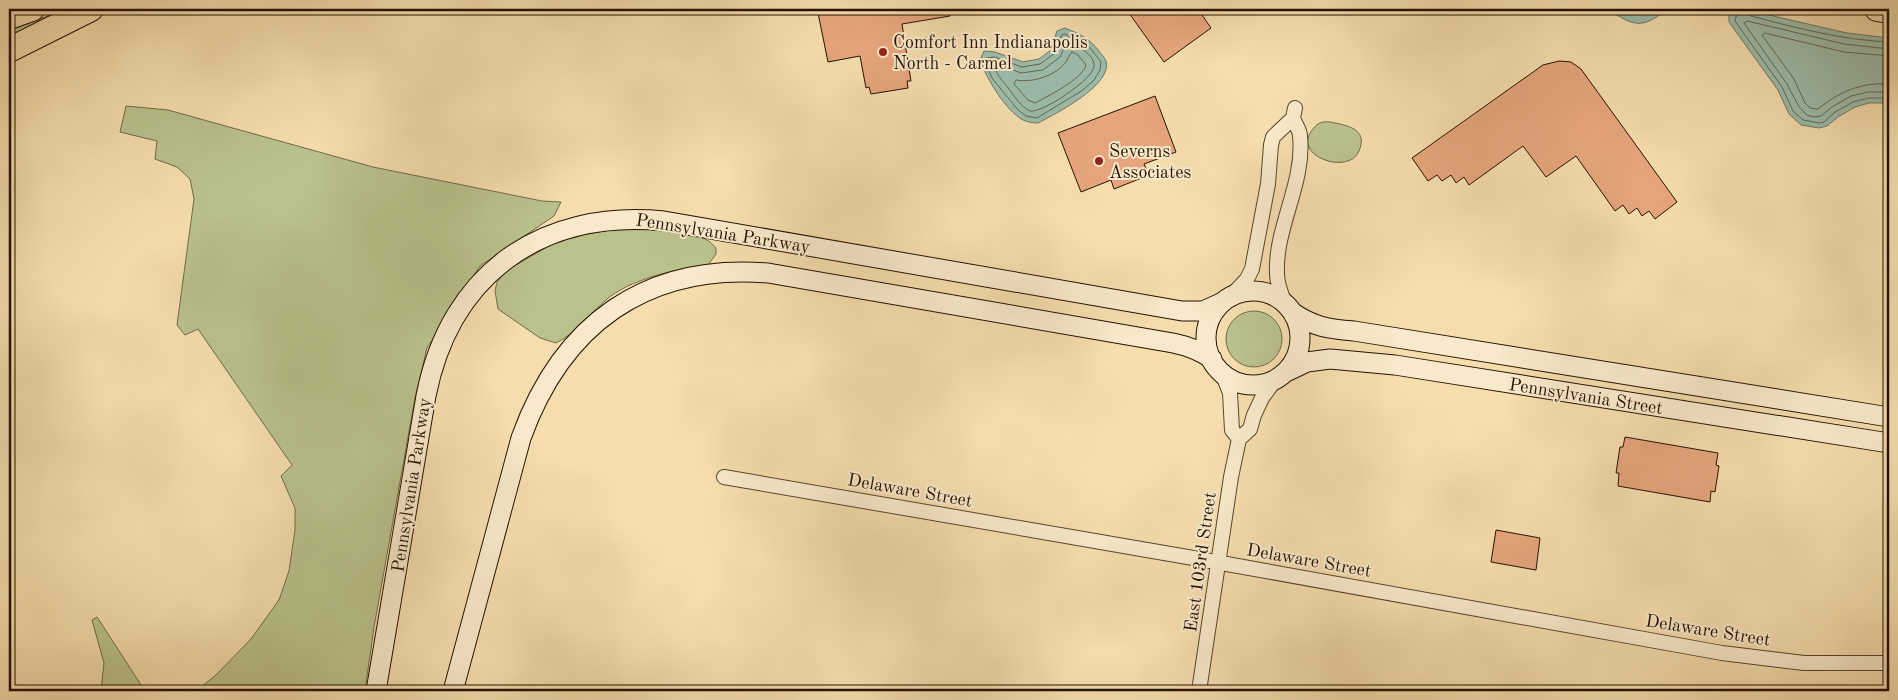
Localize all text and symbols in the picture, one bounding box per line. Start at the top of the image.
place label: Comfort Inn Indianapolis North - Carmel [893,34,1088,73]
marker: Comfort Inn Indianapolis North - Carmel [877,46,889,58]
place label: Severns Associates [1109,143,1191,182]
marker: Severns Associates [1093,155,1105,167]
street label: Pennsylvania Parkway [634,211,812,257]
street label: Pennsylvania Street [1508,376,1664,418]
street label: Pennsylvania Parkway [389,396,435,574]
street label: Delaware Street [846,471,974,511]
street label: East 103rd Street [1182,491,1220,633]
street label: Delaware Street [1245,541,1373,581]
street label: Delaware Street [1644,612,1772,650]

